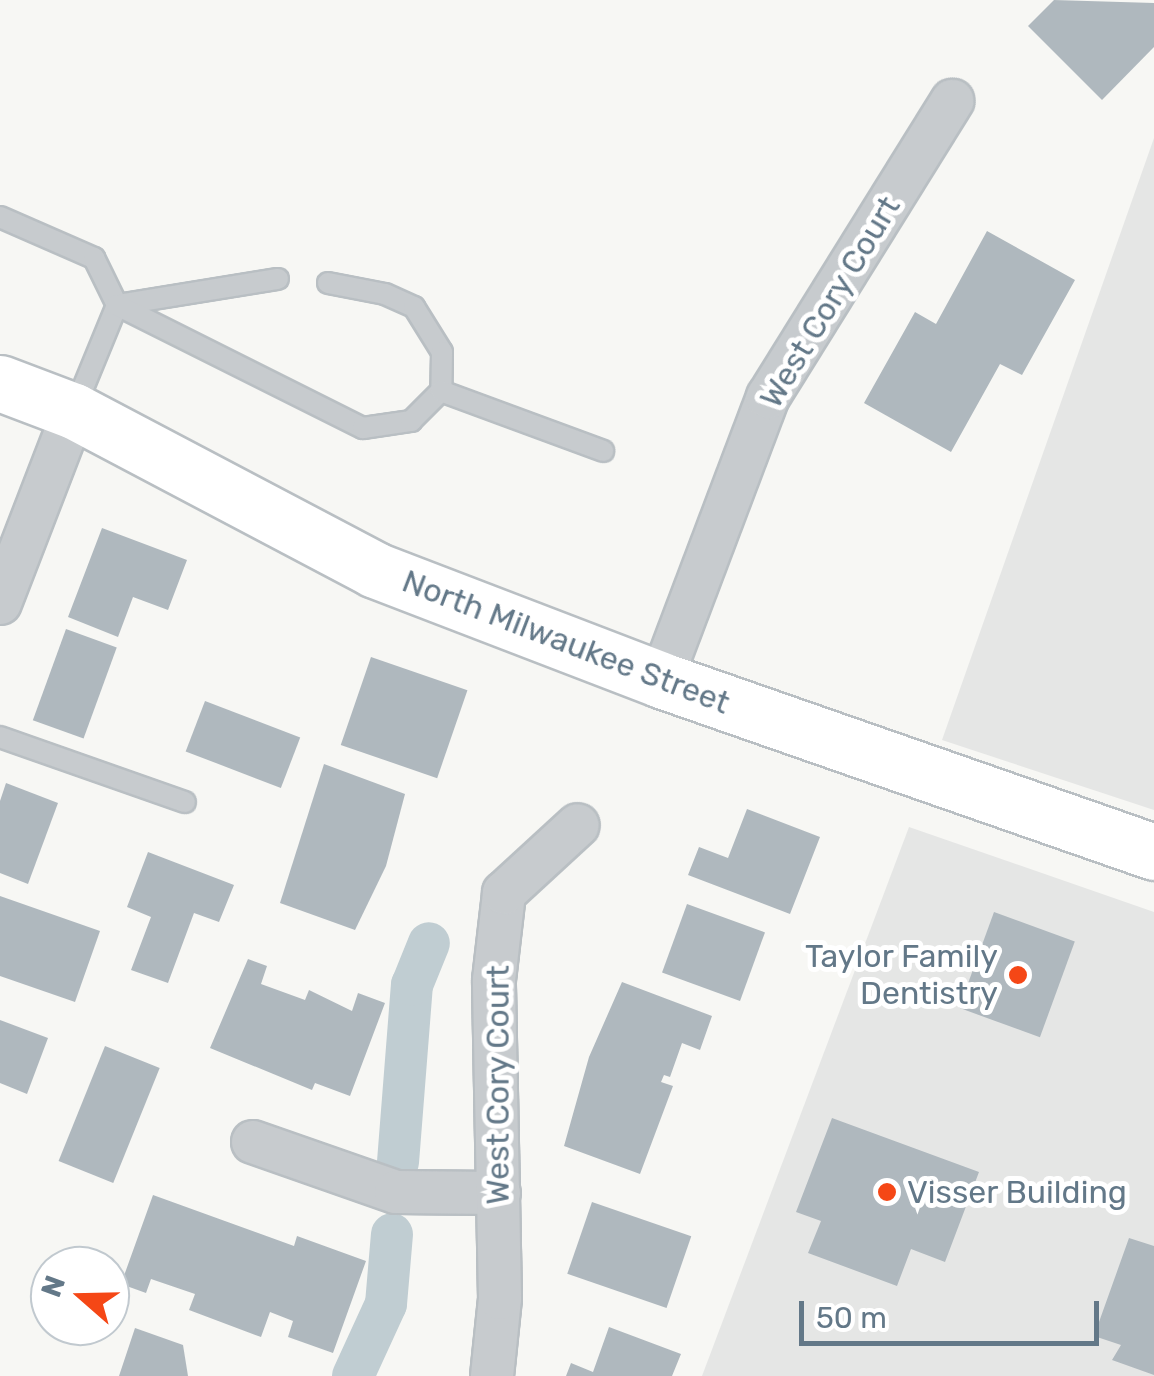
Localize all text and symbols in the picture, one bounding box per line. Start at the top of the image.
street label: West Cory Court [752,189,908,415]
street label: North Milwaukee Street [397,562,735,722]
place label: Taylor Family Dentistry [804,938,998,1013]
marker: Taylor Family Dentistry [1007,964,1029,986]
street label: West Cory Court [479,965,517,1205]
place label: Visser Building [907,1173,1128,1211]
marker: Visser Building [876,1181,898,1203]
north arrow [30,1246,130,1346]
text: N [34,1271,72,1301]
scale bar [804,1281,1104,1343]
text: 50 m [816,1300,887,1336]

